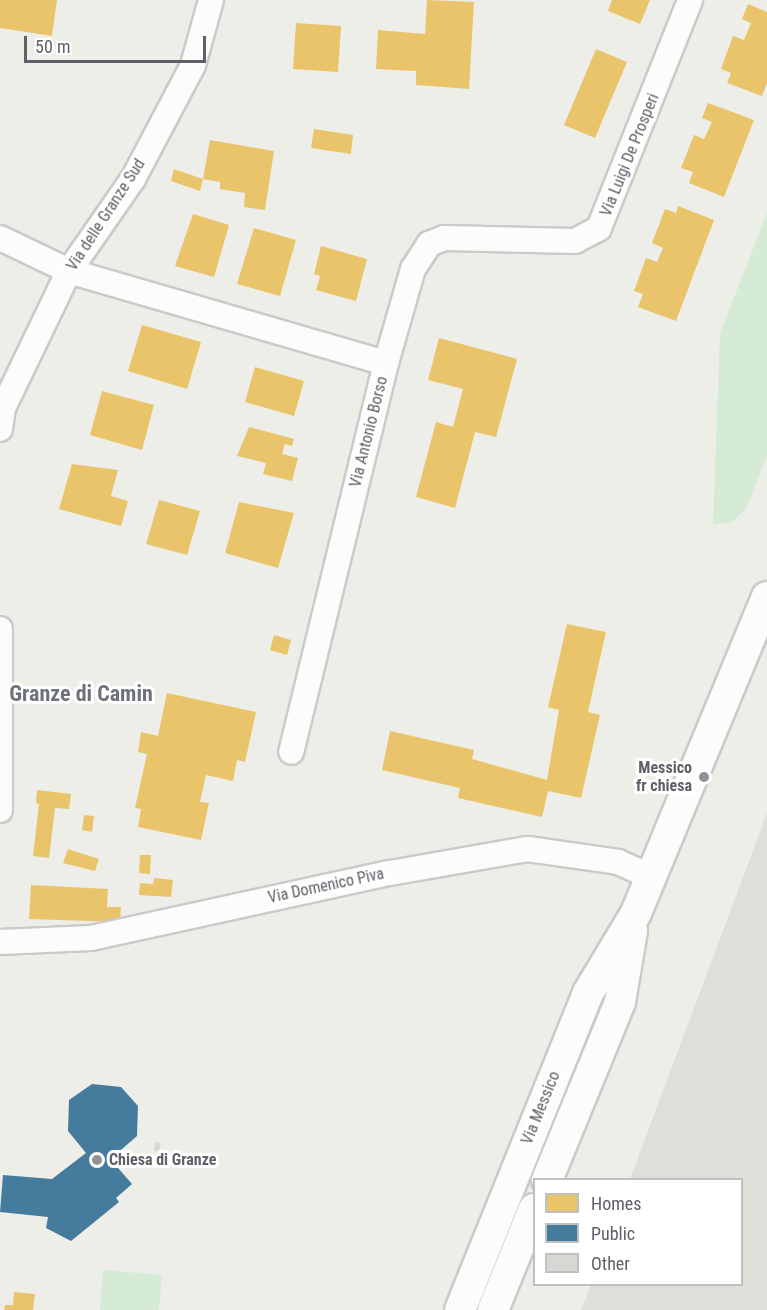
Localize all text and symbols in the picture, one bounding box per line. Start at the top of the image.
scale bar [27,24,208,62]
text: 50 m [35,36,70,57]
street label: Via Luigi De Prosperi [597,91,663,219]
street label: Via delle Granze Sud [63,156,149,274]
street label: Via Antonio Borso [346,375,392,489]
district label: Granze di Camin [9,681,153,707]
place label: Messico fr chiesa [636,758,692,796]
marker: Messico fr chiesa [697,770,711,784]
street label: Via Domenico Piva [266,864,386,908]
street label: Via Messico [518,1069,564,1147]
place label: Chiesa di Granze [109,1150,216,1170]
marker: Chiesa di Granze [90,1153,104,1167]
legend [533,1178,743,1286]
text: Homes [591,1193,641,1214]
text: Public [591,1223,635,1244]
text: Other [591,1253,630,1274]

